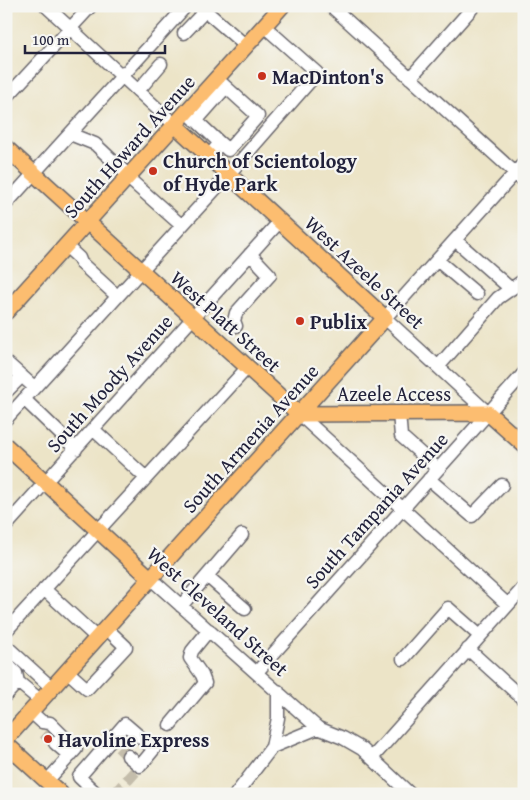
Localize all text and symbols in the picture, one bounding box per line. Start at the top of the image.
scale bar [25,22,165,54]
text: 100 m [32,29,70,50]
place label: MacDinton's [272,62,384,91]
street label: South Howard Avenue [56,68,202,224]
marker: MacDinton's [256,70,268,82]
place label: Church of Scientology of Hyde Park [163,146,358,198]
marker: Church of Scientology of Hyde Park [147,165,159,177]
street label: West Azeele Street [299,209,431,335]
street label: West Platt Street [164,263,288,379]
place label: Publix [310,307,367,336]
street label: South Moody Avenue [39,308,179,458]
marker: Publix [294,315,306,327]
street label: South Armenia Avenue [175,357,325,519]
street label: Azeele Access [337,379,451,408]
street label: South Tampania Avenue [298,425,454,595]
street label: West Cleveland Street [141,539,295,683]
place label: Havoline Express [58,725,209,754]
marker: Havoline Express [42,733,54,745]

